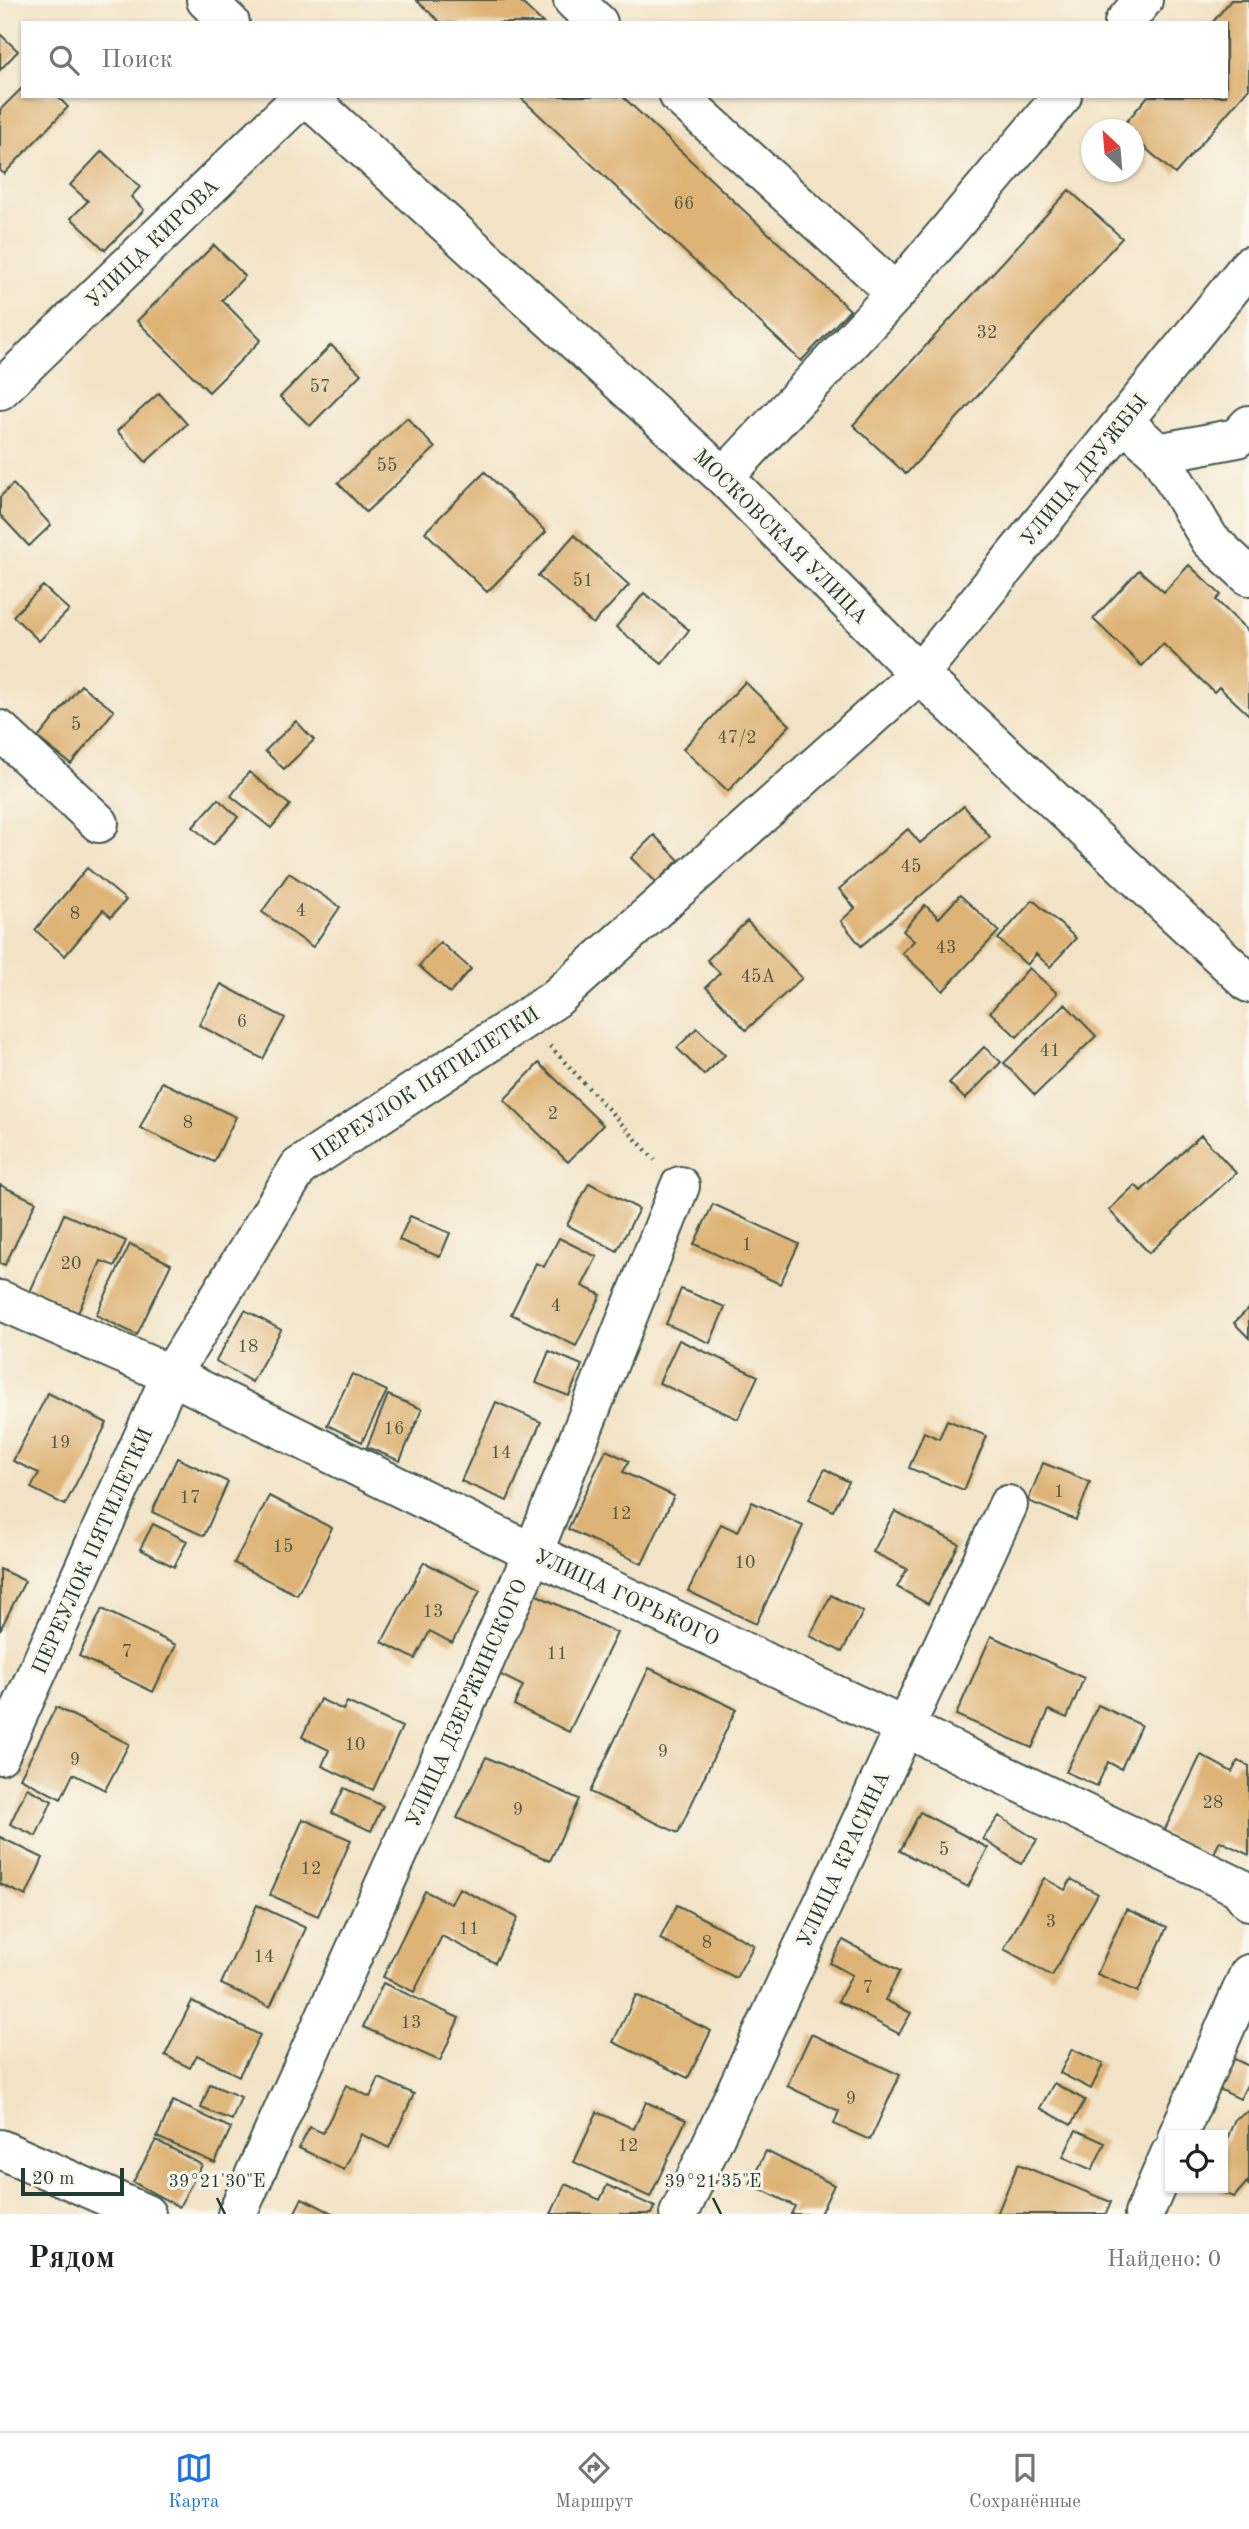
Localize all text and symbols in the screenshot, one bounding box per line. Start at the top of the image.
search box [21,21,1228,98]
icon: search [45,41,83,79]
text: Поиск [101,47,173,73]
north arrow [1081,119,1144,182]
street label: УЛИЦА КИРОВА [83,175,224,313]
house number: 66 [674,195,694,213]
house number: 32 [977,324,997,342]
house number: 57 [310,378,330,396]
street label: УЛИЦА ДРУЖБЫ [1018,391,1152,551]
street label: МОСКОВСКАЯ УЛИЦА [689,446,871,628]
house number: 55 [377,457,397,475]
house number: 51 [573,572,593,590]
house number: 5 [71,716,81,734]
house number: 47/2 [717,729,757,747]
house number: 45 [901,858,921,876]
house number: 4 [296,902,306,920]
house number: 8 [70,905,80,923]
house number: 43 [936,939,956,957]
house number: 45А [741,968,776,986]
street label: ПЕРЕУЛОК ПЯТИЛЕТКИ [308,1004,544,1167]
house number: 6 [237,1013,247,1031]
house number: 41 [1040,1042,1060,1060]
house number: 2 [548,1105,558,1123]
house number: 8 [183,1114,193,1132]
house number: 1 [742,1236,752,1254]
house number: 20 [61,1255,81,1273]
house number: 4 [551,1297,561,1315]
house number: 18 [238,1338,258,1356]
house number: 16 [384,1420,404,1438]
street label: ПЕРЕУЛОК ПЯТИЛЕТКИ [29,1425,157,1678]
house number: 19 [50,1434,70,1452]
house number: 14 [491,1444,511,1462]
house number: 1 [1054,1483,1064,1501]
house number: 17 [180,1489,200,1507]
house number: 12 [611,1505,631,1523]
house number: 15 [273,1538,293,1556]
street label: УЛИЦА ГОРЬКОГО [531,1546,722,1650]
house number: 10 [735,1554,755,1572]
street label: УЛИЦА ДЗЕРЖИНСКОГО [403,1576,532,1831]
house number: 13 [423,1603,443,1621]
house number: 7 [122,1643,132,1661]
house number: 11 [547,1645,567,1663]
house number: 10 [345,1736,365,1754]
house number: 9 [658,1743,668,1761]
house number: 9 [70,1751,80,1769]
street label: УЛИЦА КРАСИНА [794,1768,894,1951]
house number: 28 [1203,1794,1223,1812]
house number: 9 [513,1801,523,1819]
house number: 5 [939,1841,949,1859]
house number: 12 [301,1860,321,1878]
house number: 3 [1046,1913,1056,1931]
house number: 11 [459,1920,479,1938]
house number: 8 [702,1934,712,1952]
house number: 14 [254,1948,274,1966]
house number: 7 [863,1979,873,1997]
house number: 13 [401,2014,421,2032]
house number: 9 [846,2090,856,2108]
map controls [1165,2130,1228,2193]
button: locate [1165,2130,1228,2193]
house number: 12 [618,2137,638,2155]
scale bar [21,2165,124,2197]
text: 20 m [32,2170,74,2189]
text: 39°21'30"E [169,2173,265,2191]
text: 39°21'35"E [665,2173,761,2191]
text: Рядом [28,2244,115,2274]
text: Найдено: 0 [1107,2248,1221,2271]
tab: Карта [168,2449,219,2514]
tab: Маршрут [555,2449,633,2514]
tab: Сохранённые [969,2449,1081,2514]

